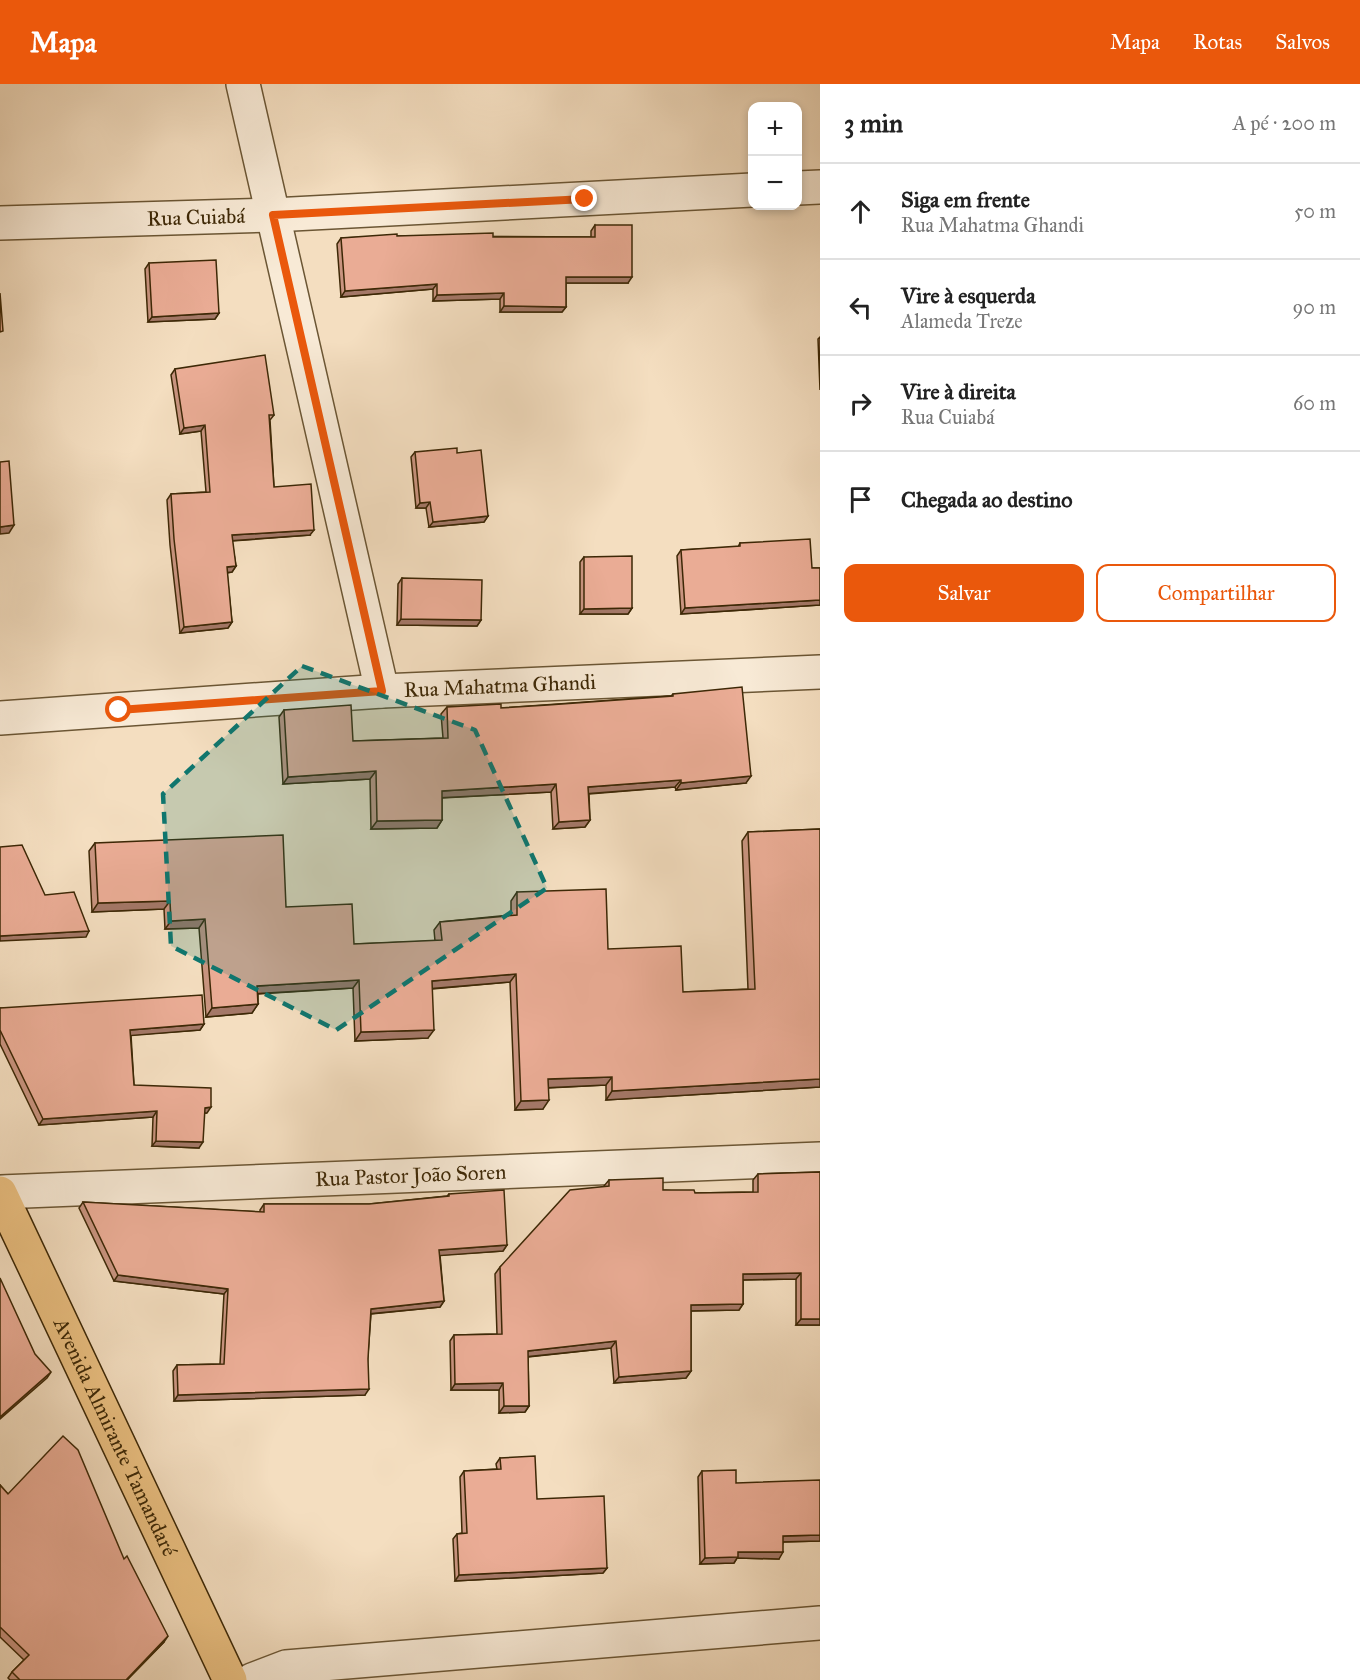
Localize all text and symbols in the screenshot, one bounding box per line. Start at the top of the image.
text: Mapa [30,25,97,60]
text: Mapa [1110,29,1160,55]
text: Rotas [1193,29,1242,55]
text: Salvos [1275,29,1330,55]
map controls [748,102,802,210]
button: + [748,102,802,156]
text: 3 min [844,107,903,139]
text: A pé · 200 m [1233,111,1336,135]
button: − [748,156,802,210]
route end [571,185,597,211]
text: Siga em frente [901,186,1030,213]
icon: ahead [844,195,877,228]
text: 50 m [1294,199,1336,223]
street label: Rua Cuiabá [146,203,246,232]
text: Rua Mahatma Ghandi [901,213,1084,237]
text: Vire à esquerda [901,282,1035,309]
icon: left [844,291,877,324]
text: 90 m [1293,295,1336,319]
text: Alameda Treze [901,309,1023,333]
text: Vire à direita [901,378,1016,405]
icon: right [844,387,877,420]
text: 60 m [1293,391,1336,415]
text: Rua Cuiabá [901,405,995,429]
icon: arrive [844,483,877,516]
text: Chegada ao destino [901,486,1072,513]
button: Salvar [844,564,1084,622]
button: Compartilhar [1096,564,1336,622]
street label: Rua Mahatma Ghandi [403,669,597,703]
route start [105,696,131,722]
street label: Rua Pastor João Soren [314,1159,507,1192]
street label: Avenida Almirante Tamandaré [47,1313,183,1561]

